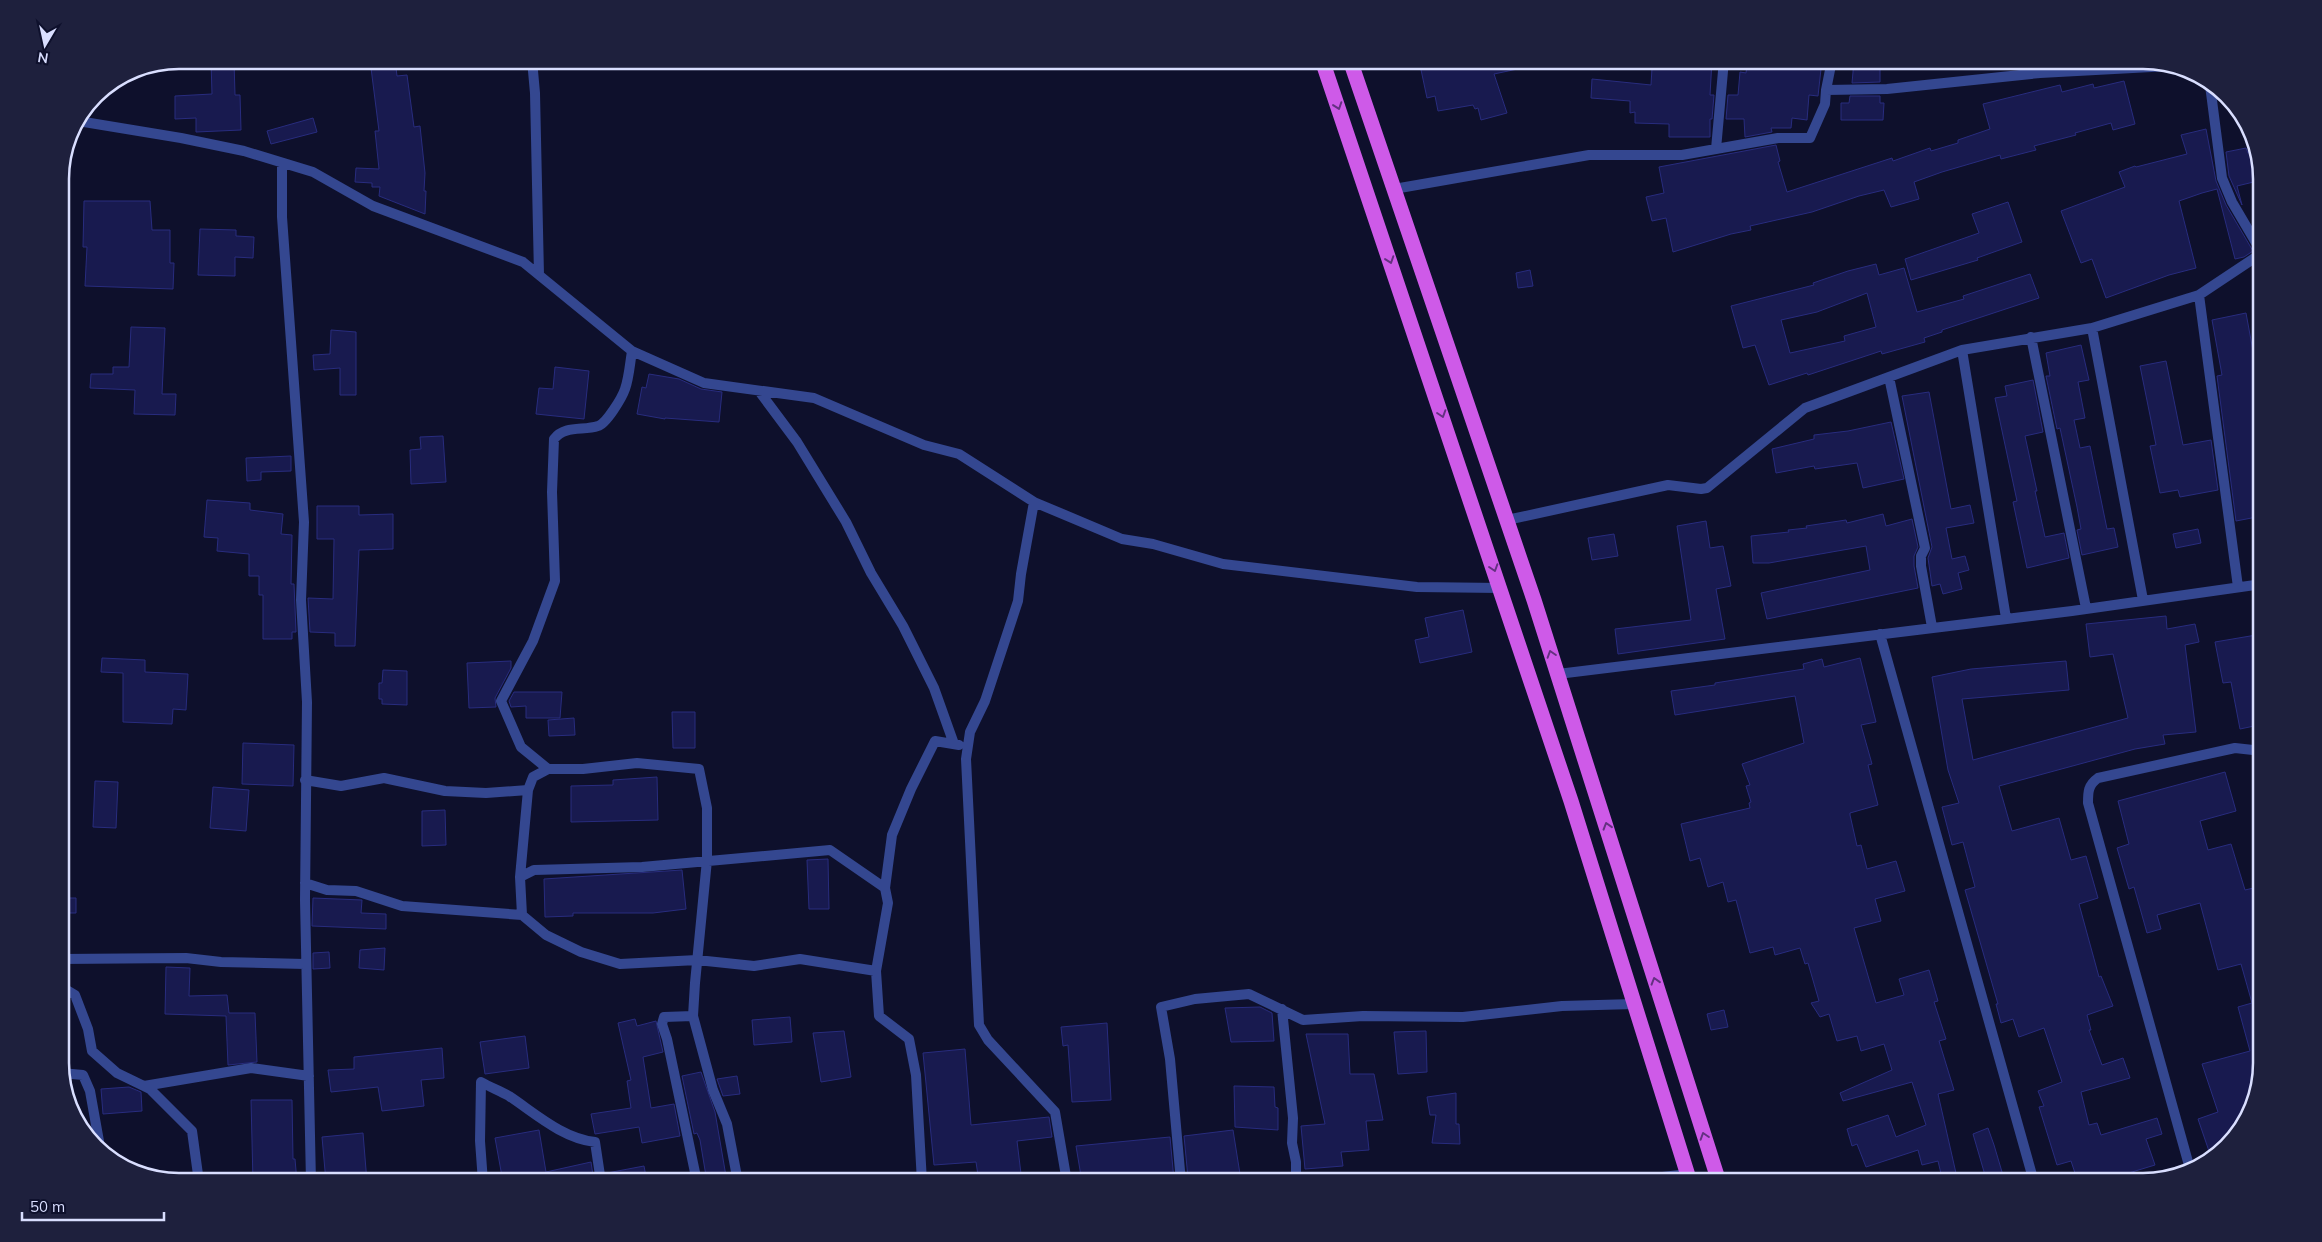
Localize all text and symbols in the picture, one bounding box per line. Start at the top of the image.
north arrow [20,20,70,70]
text: N [36,48,50,68]
one-way arrow [1332,101,1342,110]
one-way arrow [1385,255,1395,264]
one-way arrow [1436,409,1446,418]
one-way arrow [1488,564,1498,572]
one-way arrow [1547,651,1557,659]
one-way arrow [1602,822,1612,830]
one-way arrow [1651,977,1661,985]
one-way arrow [1700,1132,1710,1140]
scale bar [22,1190,165,1222]
text: 50 m [30,1197,65,1216]

